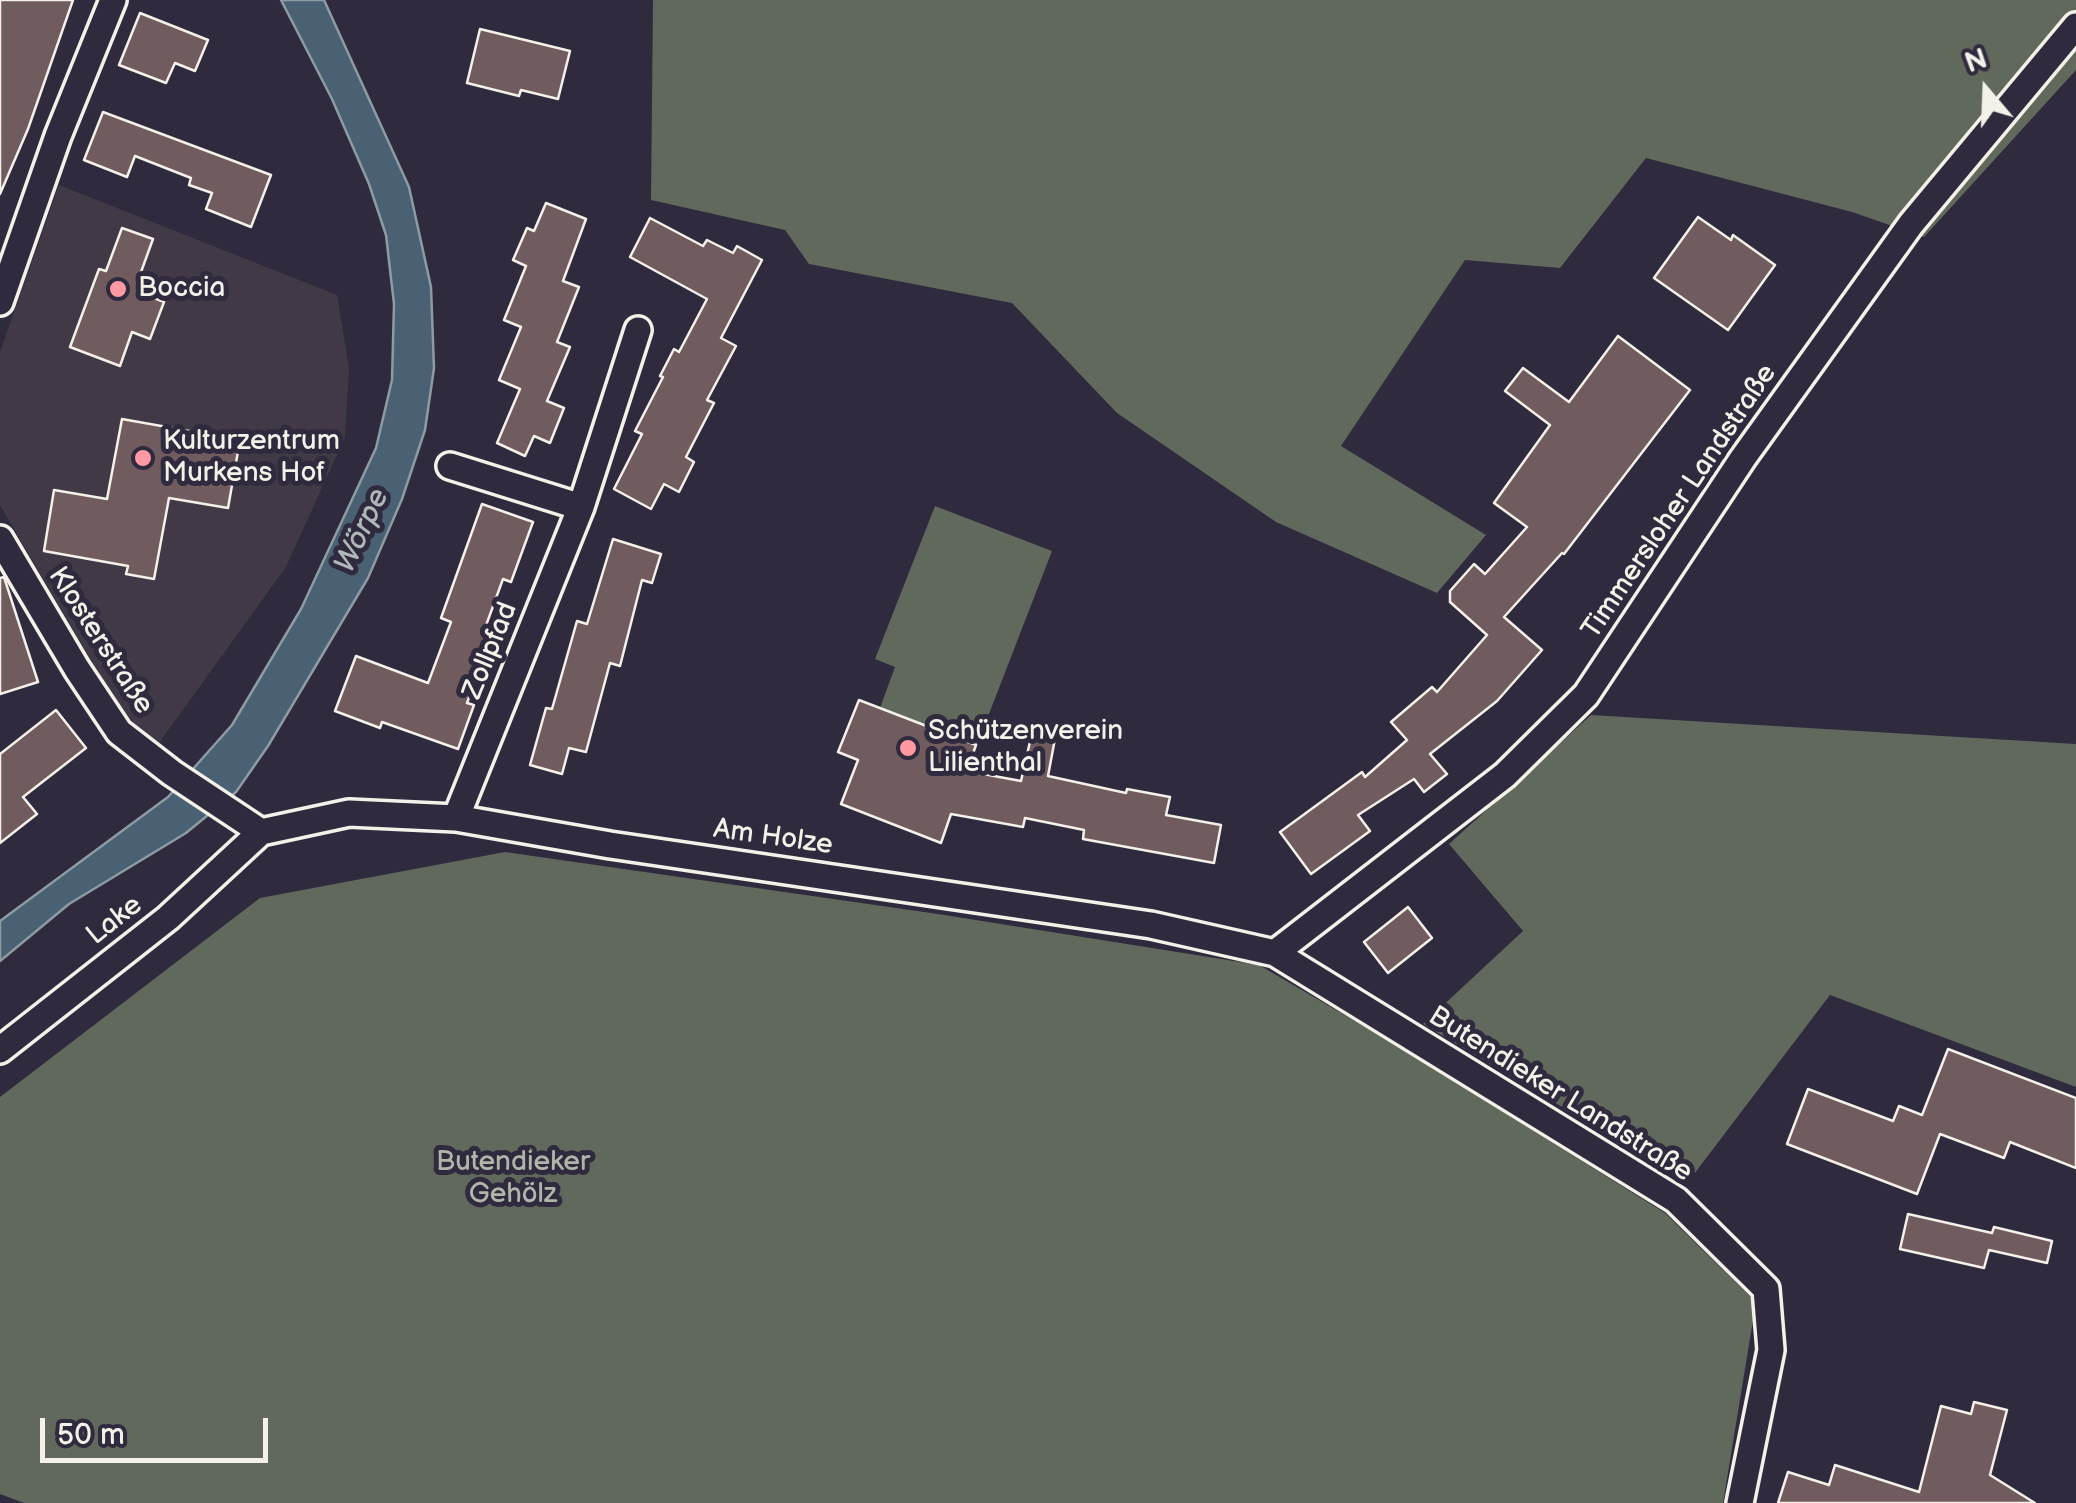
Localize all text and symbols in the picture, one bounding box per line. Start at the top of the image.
north arrow [1936,40,2036,140]
text: N [1961,42,1991,80]
place label: Boccia [138,272,225,306]
marker: Boccia [107,278,129,300]
street label: Timmersloher Landstraße [1576,358,1784,646]
place label: Kulturzentrum Murkens Hof [163,425,340,491]
marker: Kulturzentrum Murkens Hof [132,447,154,469]
water label: Wörpe [328,483,398,579]
street label: Klosterstraße [40,561,160,721]
street label: Zollpfad [456,598,526,704]
place label: Schützenverein Lilienthal [928,715,1123,781]
marker: Schützenverein Lilienthal [897,737,919,759]
street label: Am Holze [711,813,835,863]
street label: Lake [81,889,149,953]
street label: Butendieker Landstraße [1422,1000,1698,1190]
park label: Butendieker Gehölz [436,1146,590,1212]
scale bar [45,1398,272,1460]
text: 50 m [57,1417,125,1453]

